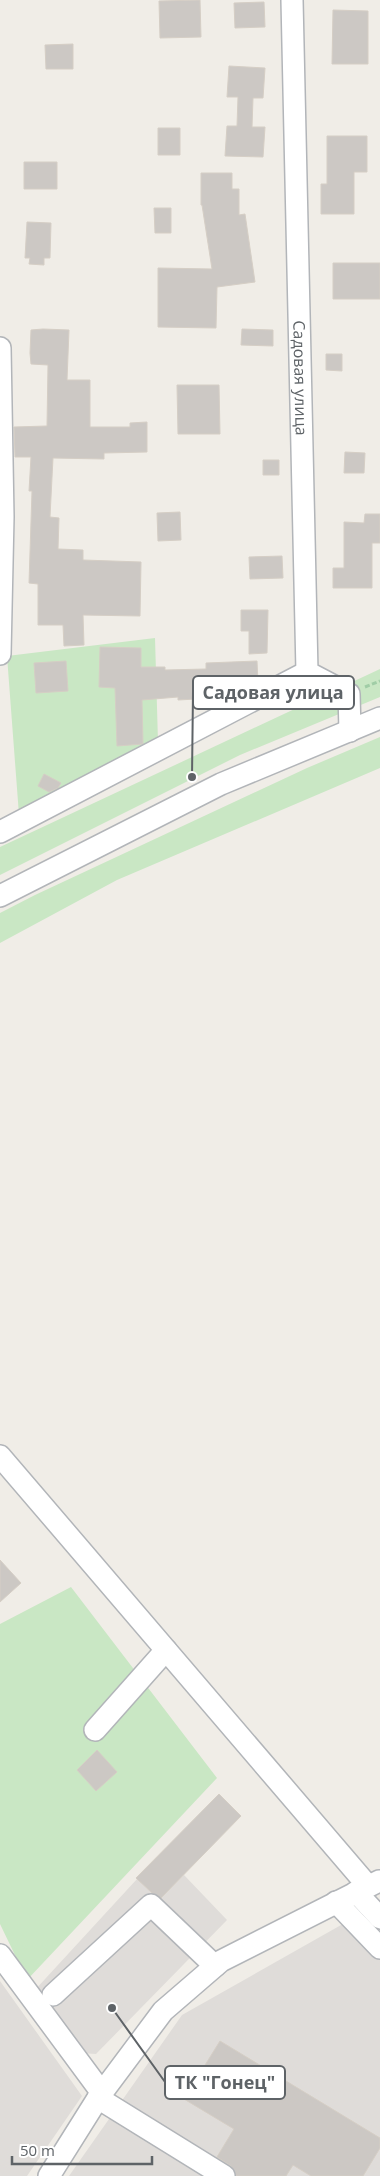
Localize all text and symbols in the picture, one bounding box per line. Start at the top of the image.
street label: Садовая улица [288,320,313,436]
callout: Садовая улица [193,676,354,709]
text: Садовая улица [202,680,344,704]
callout: ТК "Гонец" [165,2066,285,2099]
text: ТК "Гонец" [175,2070,275,2094]
scale bar [12,2134,152,2166]
text: 50 m [20,2140,55,2160]

